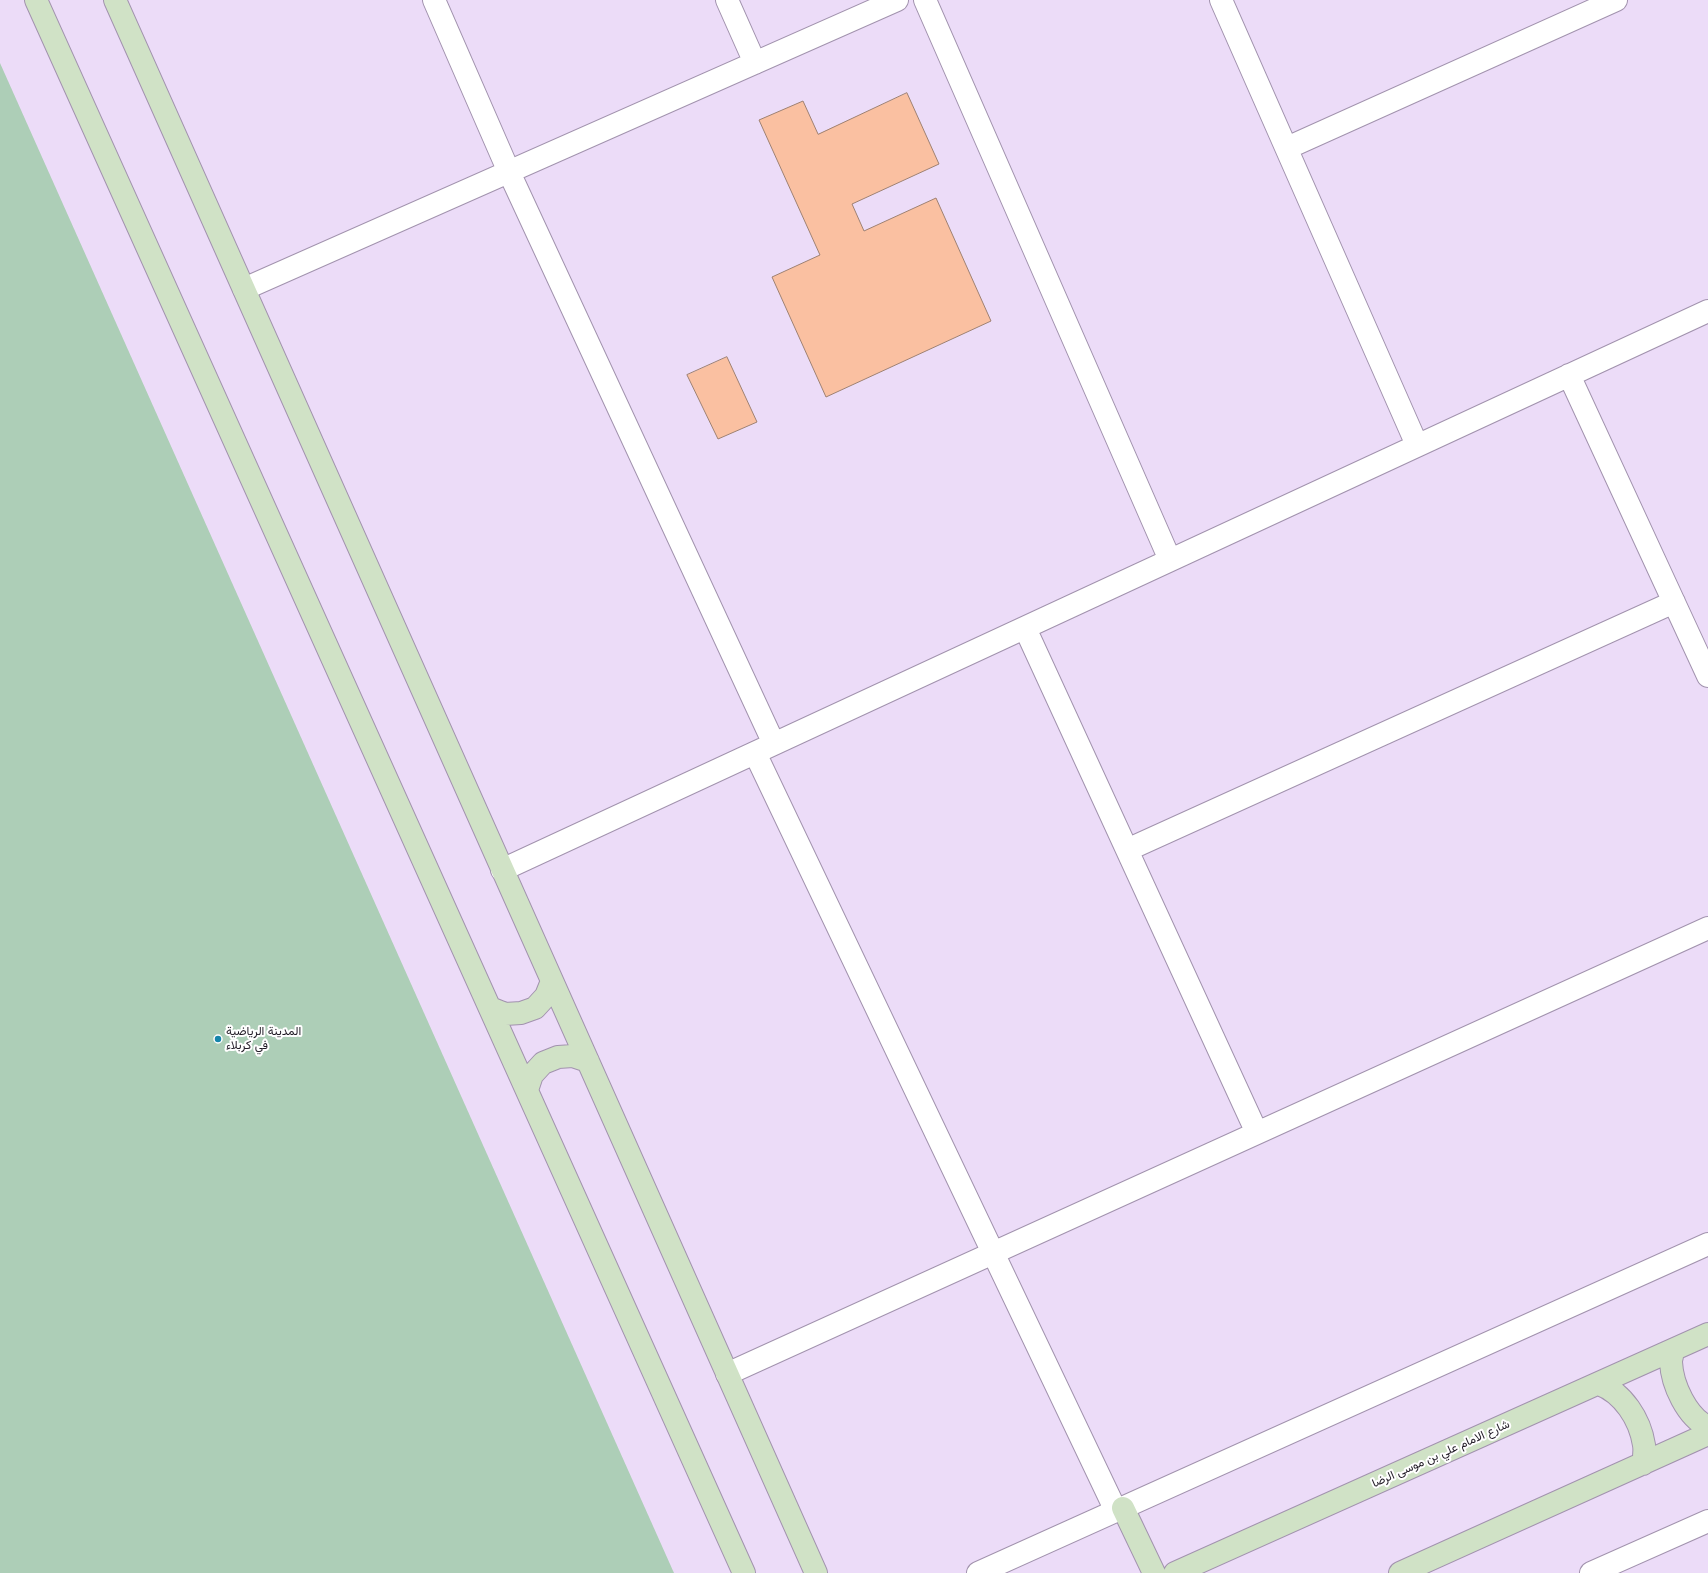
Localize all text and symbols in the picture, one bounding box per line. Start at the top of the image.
place label: المدينة الرياضية في كربلاء [226,1025,301,1053]
marker: المدينة الرياضية في كربلاء [213,1034,223,1044]
street label: شارع الامام علي بن موسى الرضا [1370,1417,1512,1491]

